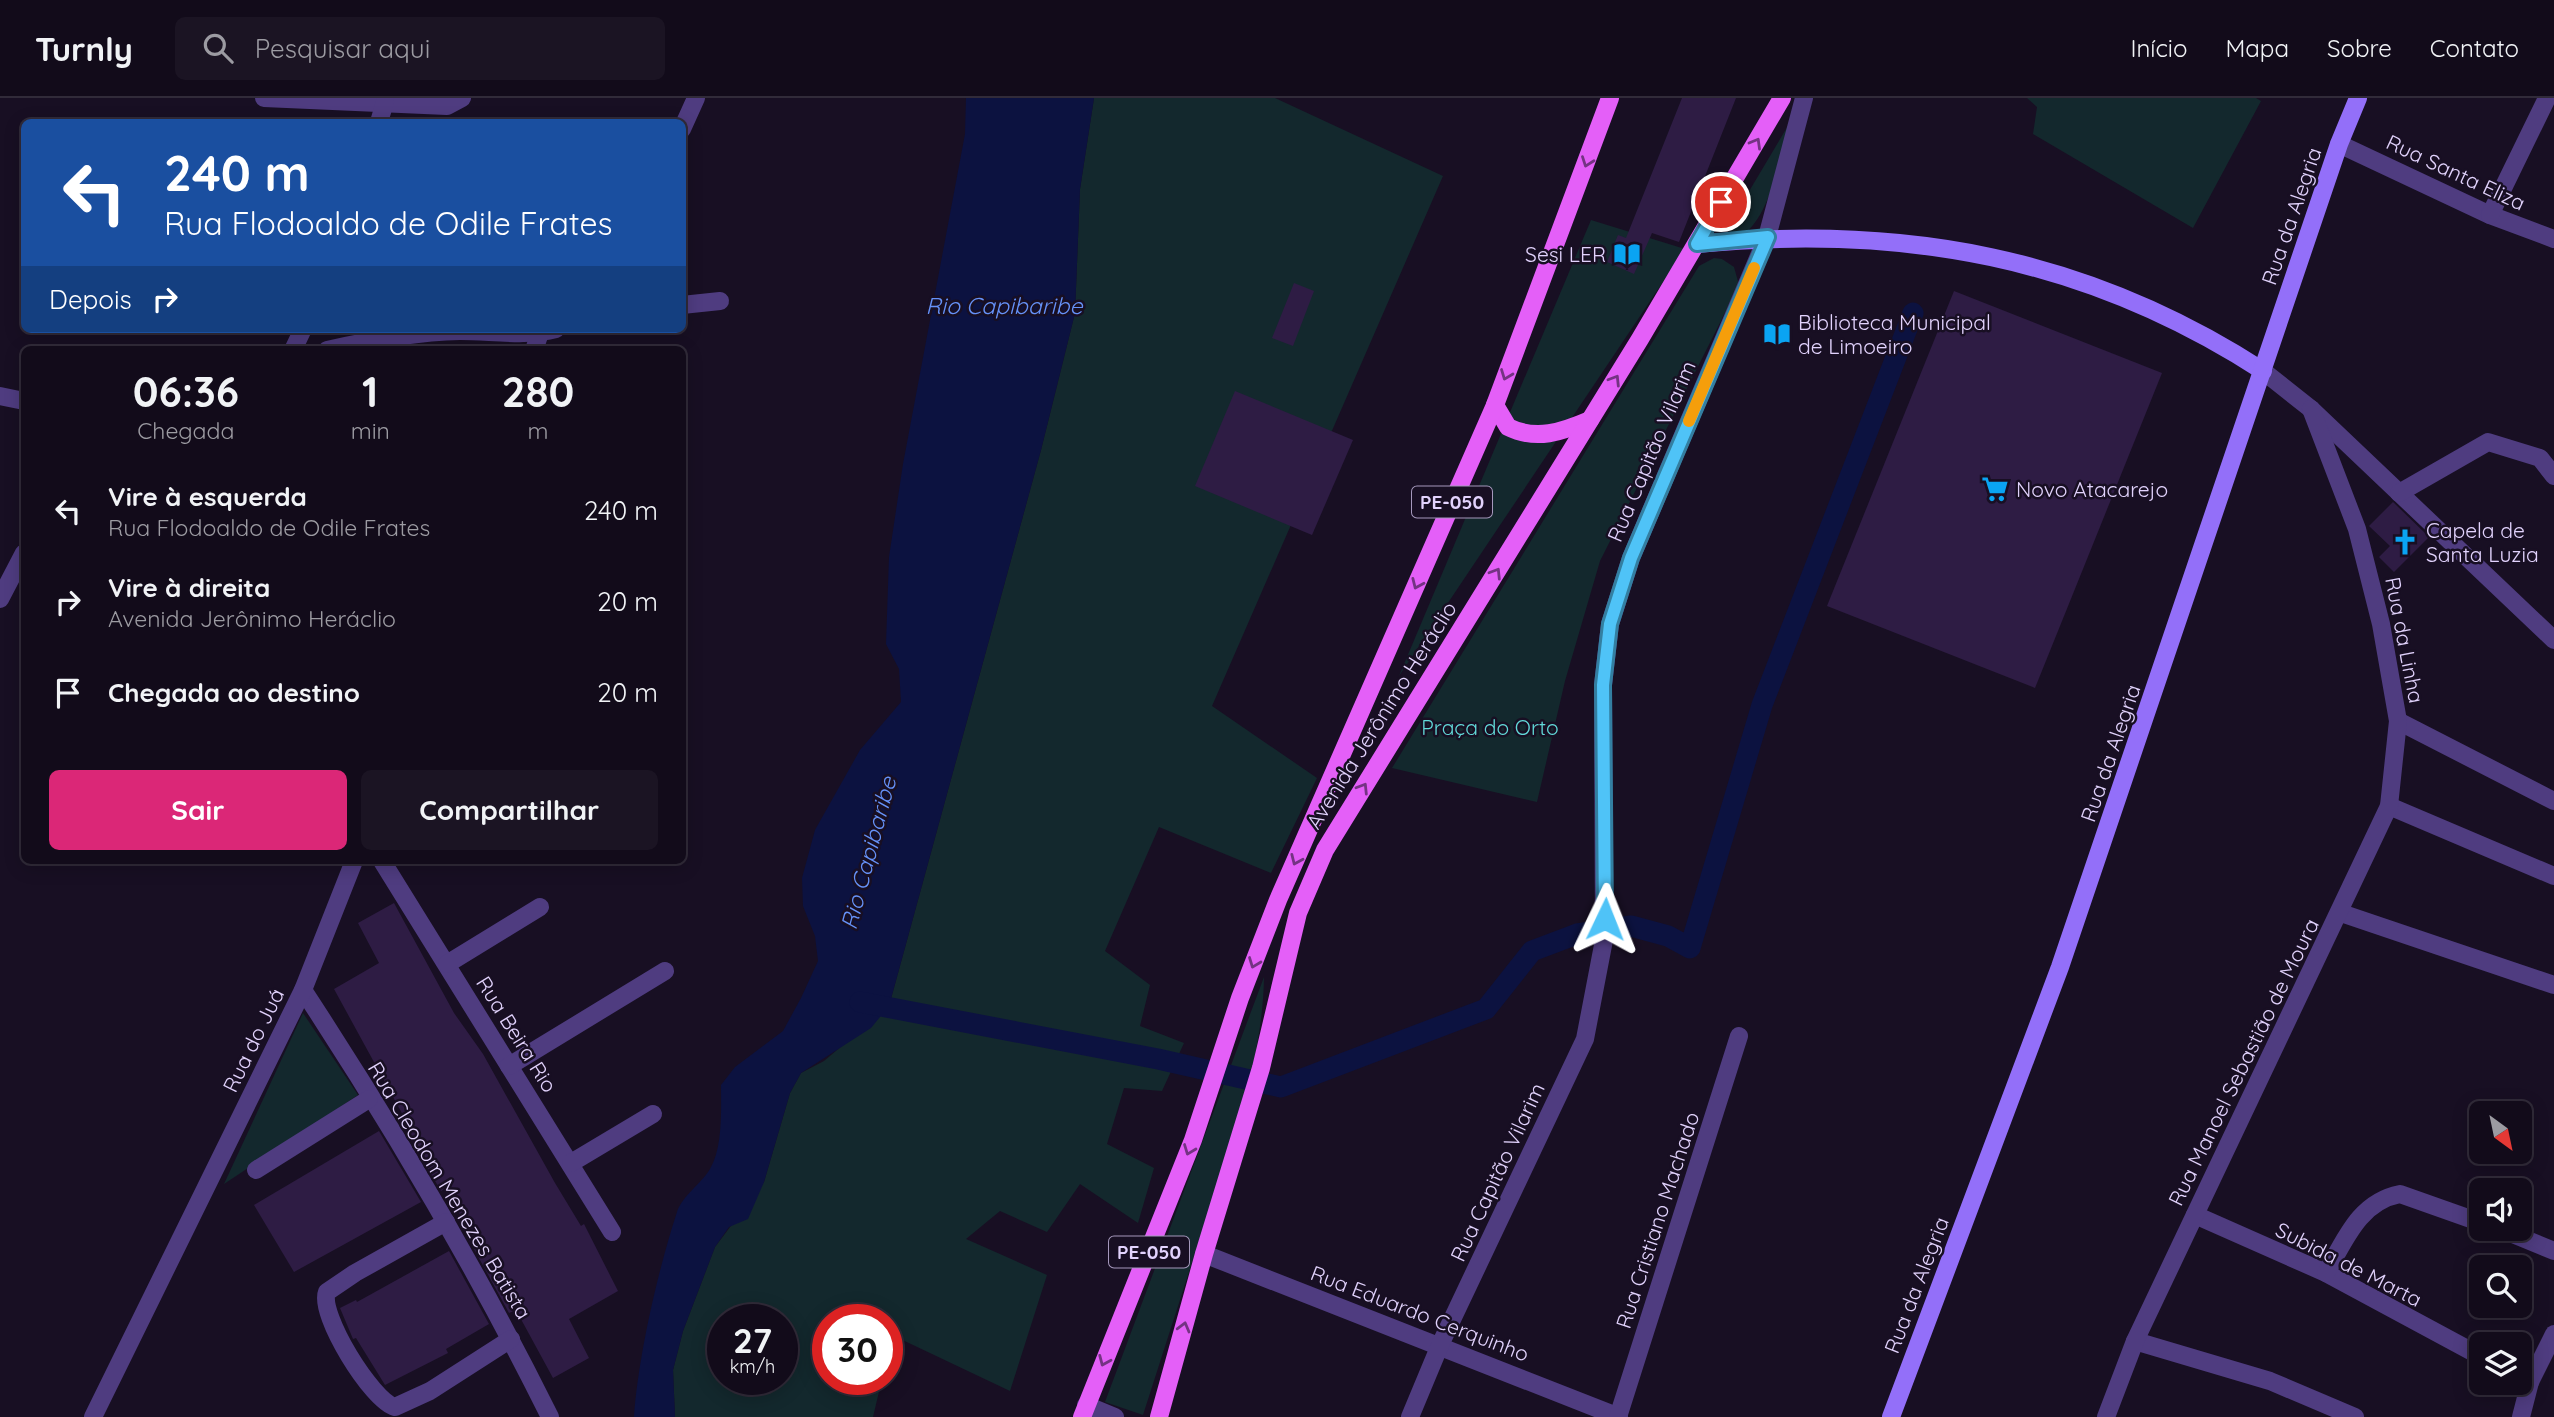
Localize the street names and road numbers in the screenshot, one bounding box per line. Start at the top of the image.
street label: Rua Santa Eliza [2382,128,2530,216]
street label: Rua da Alegria [2255,144,2327,288]
street label: Rua Capitão Vilarim [1601,357,1701,545]
road number: PE-050 [1412,486,1492,518]
street label: Rua da Linha [2380,575,2430,705]
street label: Avenida Jerônimo Heráclio [1300,597,1462,833]
street label: Rua da Alegria [2074,681,2146,825]
street label: Rua Manoel Sebastião de Moura [2162,914,2324,1210]
street label: Rua Beira Rio [471,971,563,1097]
street label: Rua do Juá [217,984,289,1096]
street label: Rua Cleodom Menezes Batista [363,1057,537,1323]
street label: Rua Capitão Vilarim [1444,1079,1550,1265]
street label: Rua Cristiano Machado [1610,1108,1704,1332]
street label: Rua da Alegria [1878,1213,1954,1357]
street label: Subida de Marta [2272,1216,2426,1312]
road number: PE-050 [1109,1236,1189,1268]
street label: Rua Eduardo Cerquinho [1307,1259,1533,1367]

